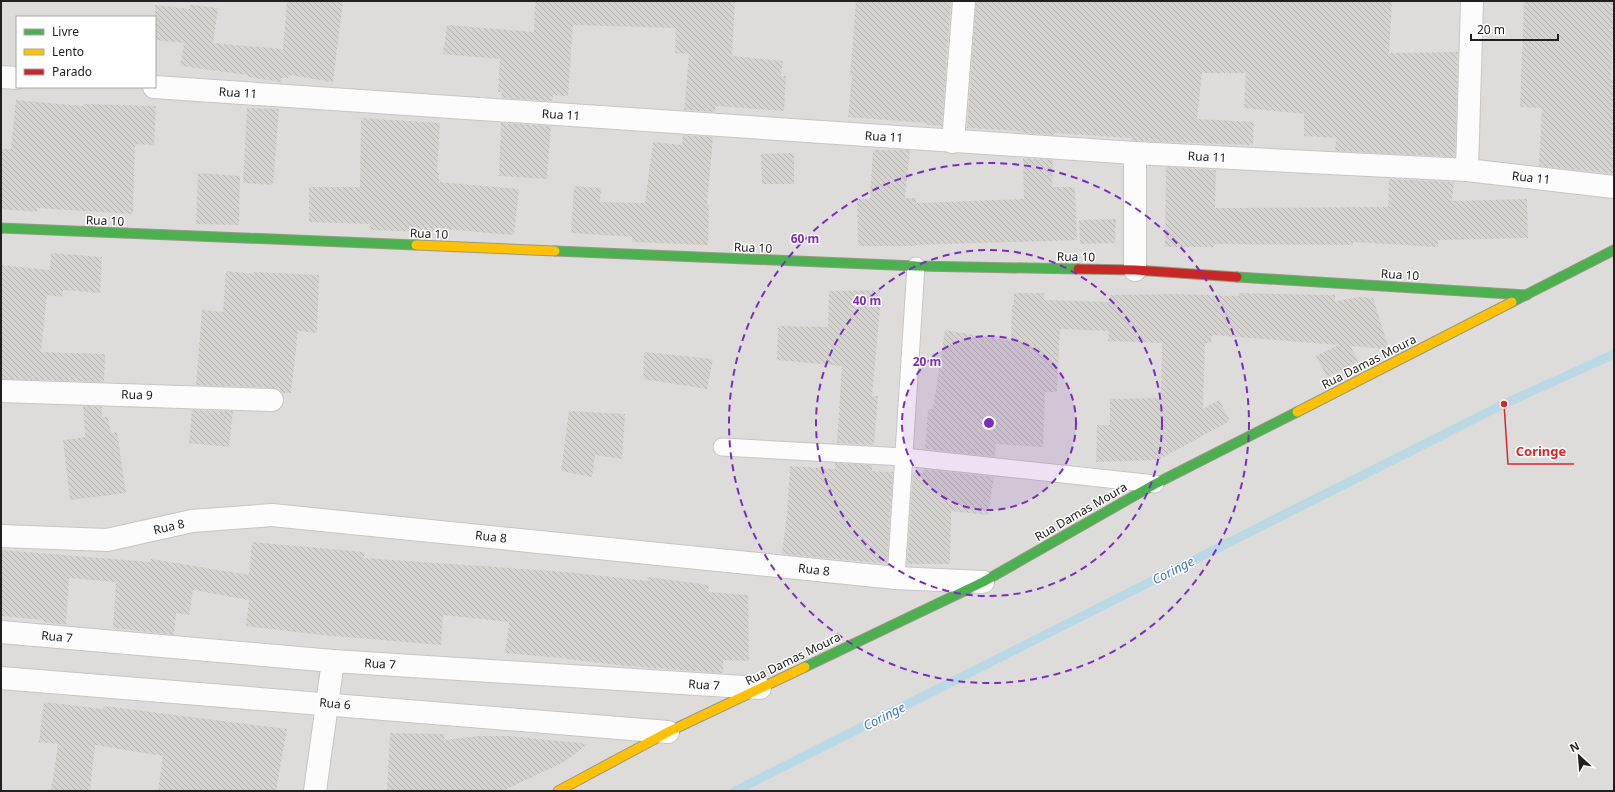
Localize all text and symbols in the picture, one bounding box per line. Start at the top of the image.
legend [16,16,156,88]
scale bar [1471,16,1558,42]
text: 20 m [1477,21,1505,38]
text: Livre [52,23,79,40]
text: Lento [52,43,84,60]
text: Parado [52,63,92,80]
street label: Rua 11 [218,83,258,102]
street label: Rua 11 [541,105,581,124]
street label: Rua 11 [864,127,904,146]
street label: Rua 11 [1187,147,1227,166]
street label: Rua 11 [1511,167,1551,188]
street label: Rua 10 [85,211,125,230]
street label: Rua 10 [409,224,449,243]
text: 60 m [791,230,819,247]
street label: Rua 10 [733,238,773,257]
street label: Rua 10 [1057,248,1096,265]
street label: Rua 10 [1380,265,1420,284]
text: 40 m [853,292,881,309]
street label: Rua Damas Moura [1319,330,1419,393]
text: 20 m [913,353,941,370]
street label: Rua 9 [121,385,153,404]
centre of rings [982,416,996,430]
callout: Coringe [1508,439,1574,464]
text: Coringe [1516,442,1567,460]
street label: Rua Damas Moura [1031,478,1130,545]
street label: Rua 8 [152,515,186,538]
street label: Rua 8 [474,526,508,547]
water label: Coringe [1149,552,1198,588]
street label: Rua 8 [797,559,831,580]
street label: Rua 7 [41,627,74,646]
street label: Rua Damas Moura [742,628,843,689]
street label: Rua 7 [364,654,397,673]
street label: Rua 7 [688,675,721,694]
street label: Rua 6 [319,694,352,713]
water label: Coringe [860,698,909,734]
north arrow [1559,736,1599,776]
text: N [1567,738,1582,755]

